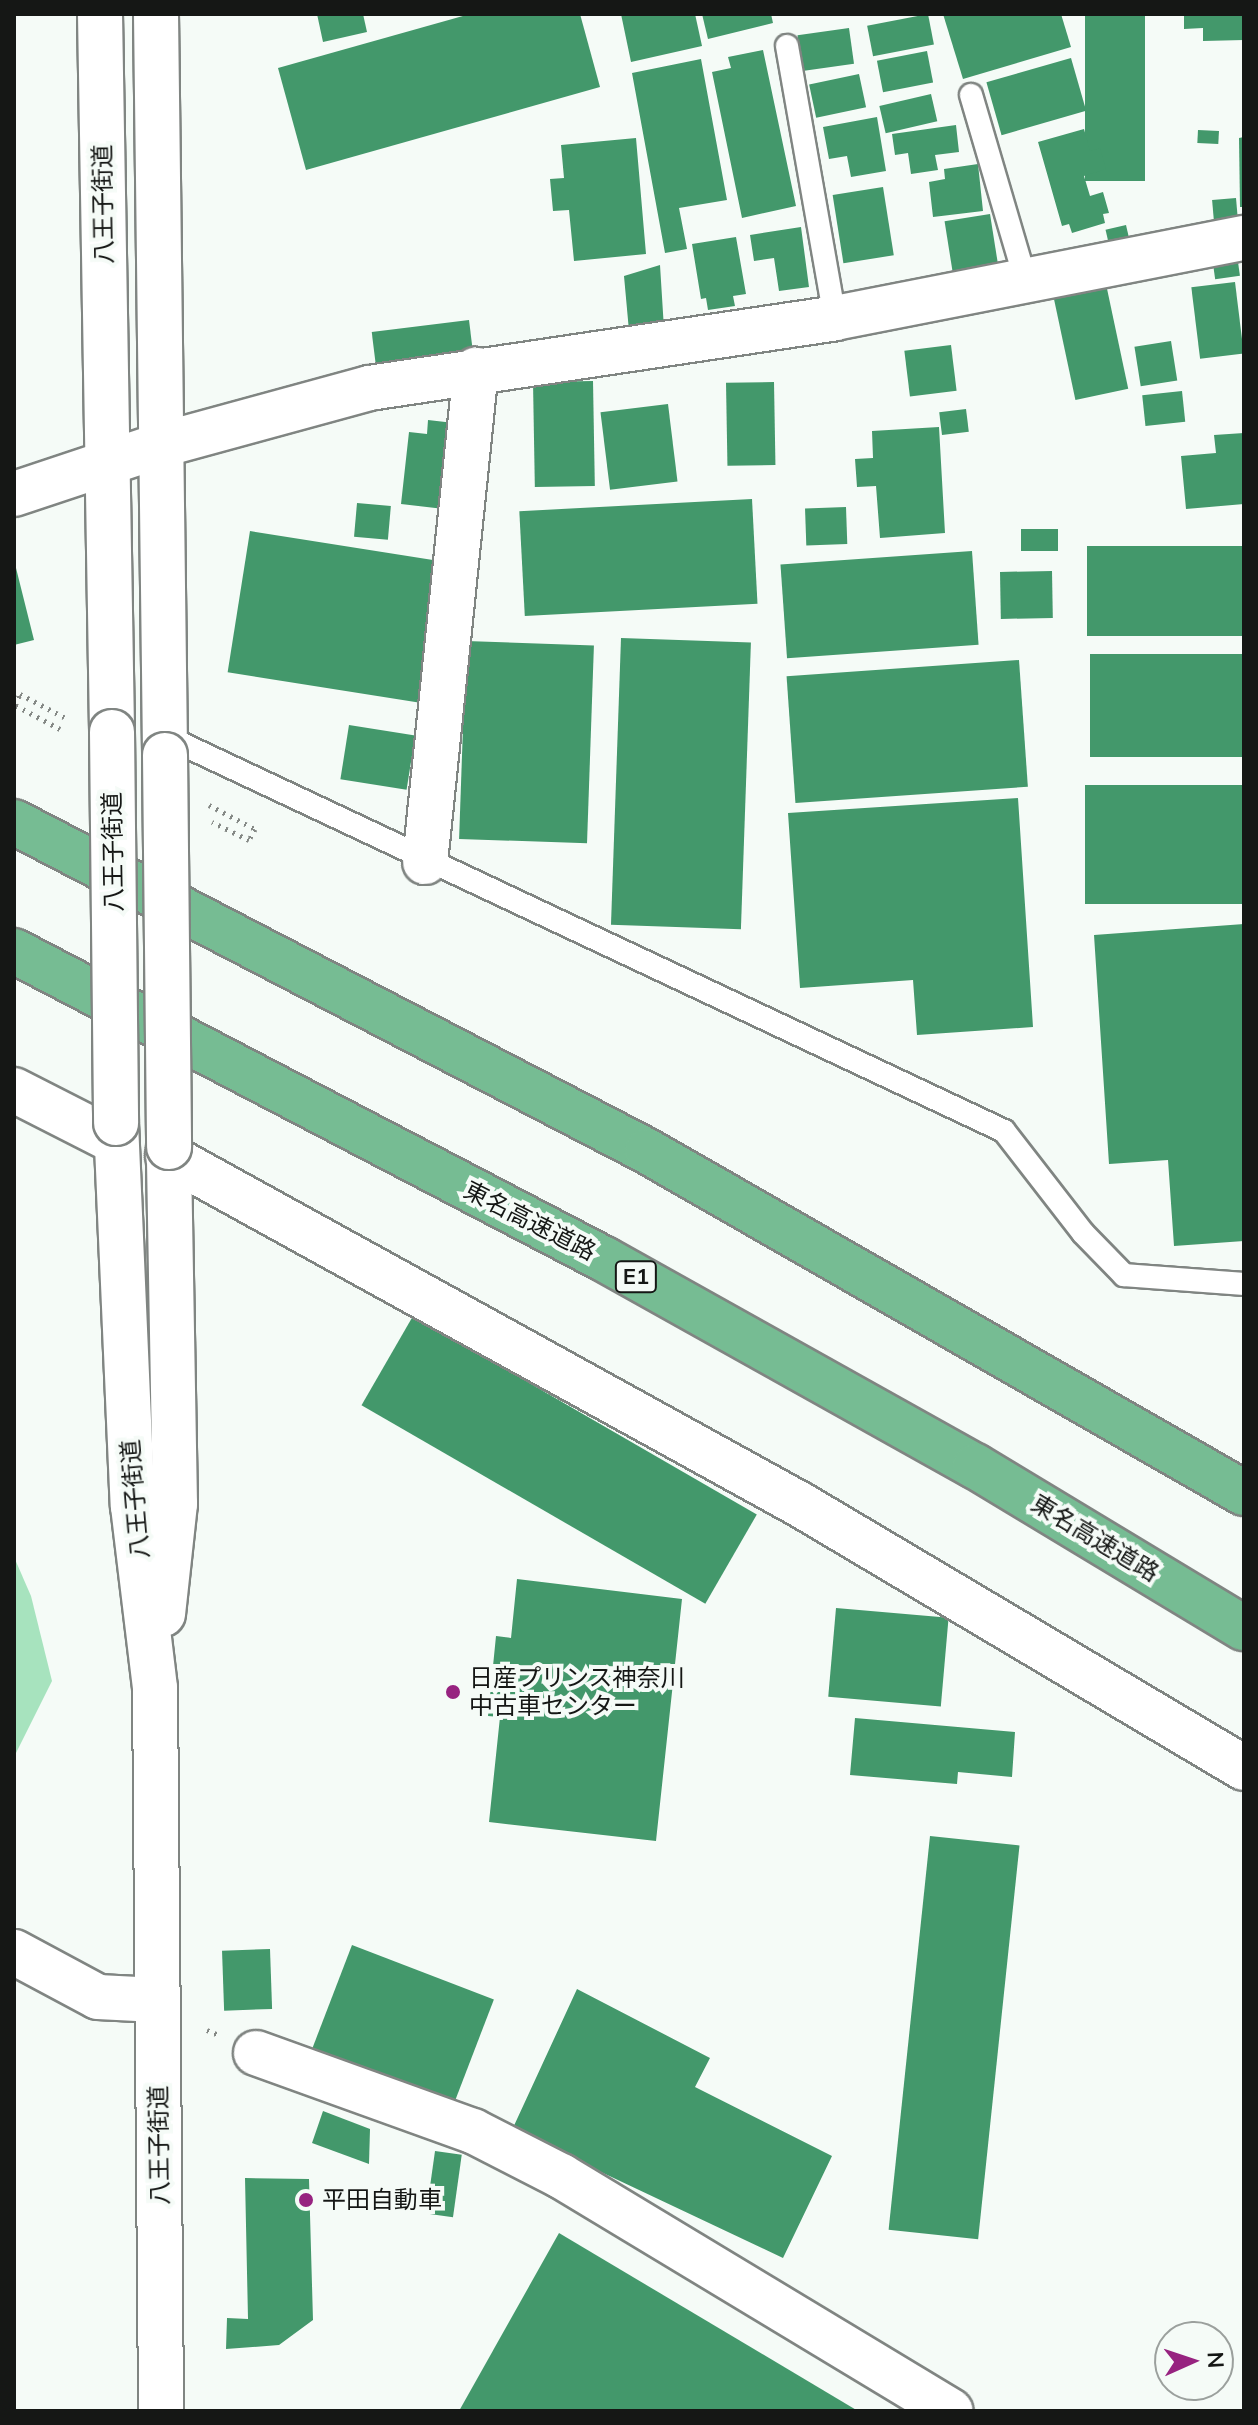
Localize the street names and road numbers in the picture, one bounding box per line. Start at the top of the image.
street label: 八王子街道 [88,144,118,264]
street label: 八王子街道 [98,792,128,912]
street label: 東名高速道路 [459,1175,601,1267]
road number: E1 [614,1259,658,1295]
street label: 八王子街道 [115,1438,155,1560]
street label: 東名高速道路 [1026,1489,1164,1587]
street label: 八王子街道 [144,2085,174,2205]

